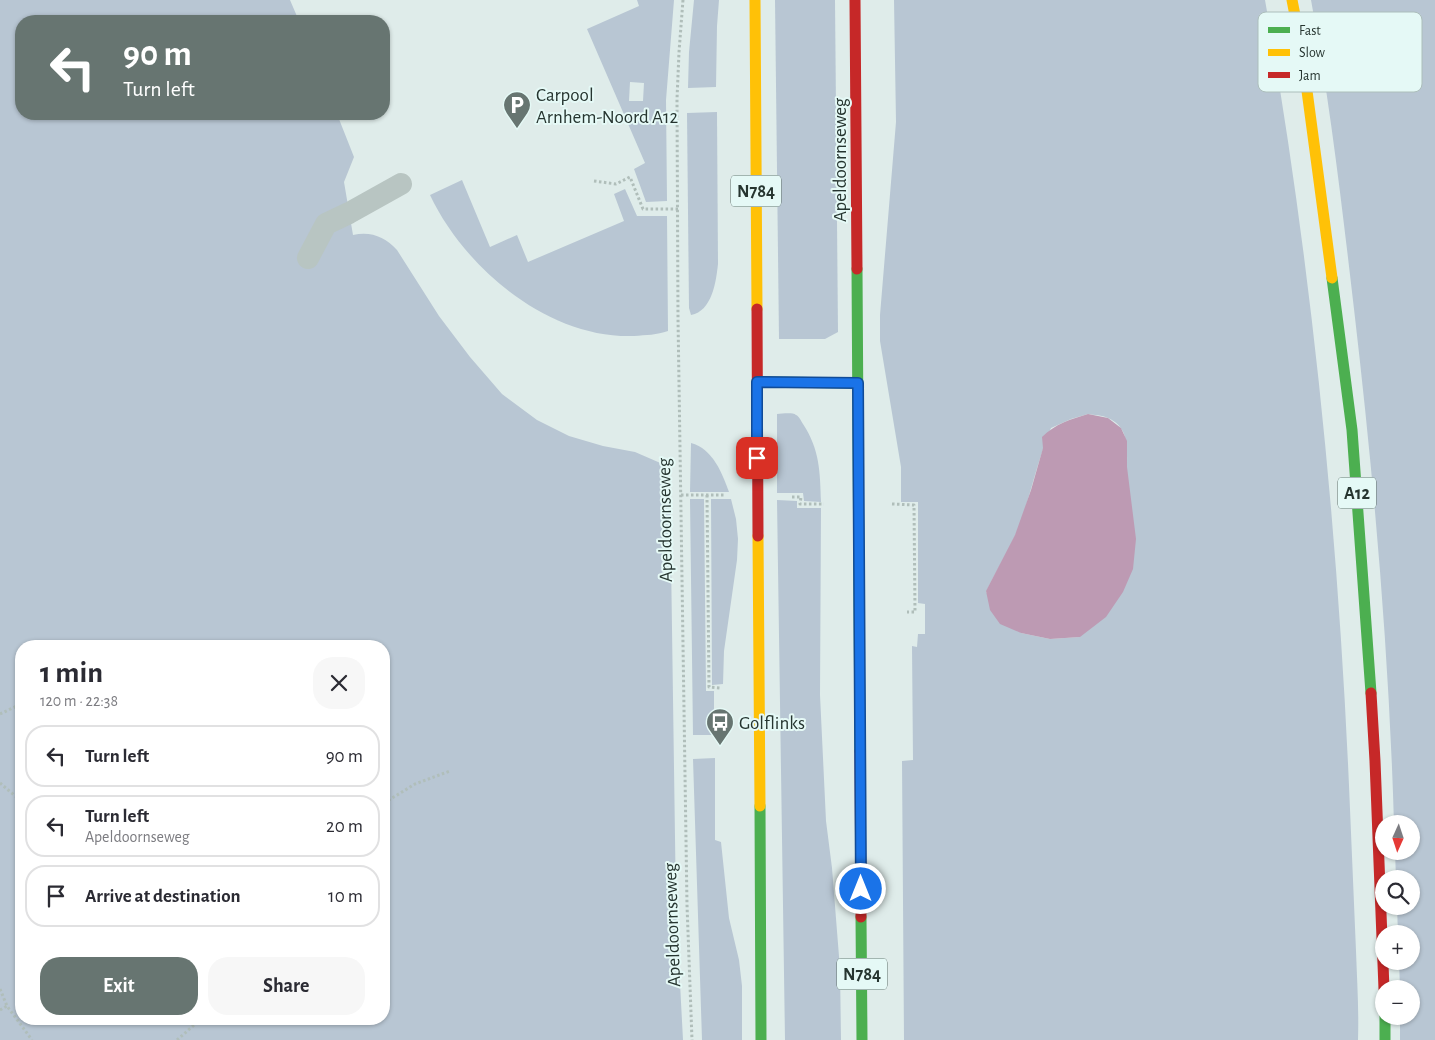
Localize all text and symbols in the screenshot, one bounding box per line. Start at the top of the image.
legend [1258,12,1422,92]
text: Fast [1299,24,1321,38]
icon: left [40,35,105,100]
text: 90 m [123,37,192,72]
text: Slow [1299,46,1326,60]
text: Jam [1299,69,1321,83]
text: Turn left [123,78,195,100]
place label: Carpool Arnhem-Noord A12 [536,86,679,127]
parking icon: Carpool Arnhem-Noord A12 [502,90,532,129]
street label: Apeldoornseweg [831,97,850,222]
road number: N784 [731,176,781,207]
pin [736,437,778,479]
icon: arrive [743,444,771,472]
street label: Apeldoornseweg [655,457,676,582]
road number: A12 [1338,478,1376,508]
button: close [313,657,365,709]
text: 1 min [40,658,103,688]
text: 120 m · 22:38 [40,693,118,709]
bus stop icon: Golflinks [705,707,735,746]
place label: Golflinks [739,714,805,733]
icon: left [42,742,70,770]
text: Turn left [85,747,149,766]
text: 90 m [326,747,363,766]
text: Turn left [85,807,149,826]
icon: left [42,812,70,840]
north arrow [1375,815,1420,860]
map controls [1375,815,1420,1025]
text: 20 m [326,817,363,836]
text: Apeldoornseweg [85,829,190,845]
street label: Apeldoornseweg [661,862,684,987]
position arrow [834,862,886,914]
button: search [1375,870,1420,915]
icon: arrive [42,882,70,910]
text: Arrive at destination [85,887,241,906]
text: 10 m [328,887,363,906]
button: + [1375,925,1420,970]
button: Exit [40,957,198,1015]
button: Share [208,957,365,1015]
road number: N784 [837,959,887,990]
button: − [1375,980,1420,1025]

